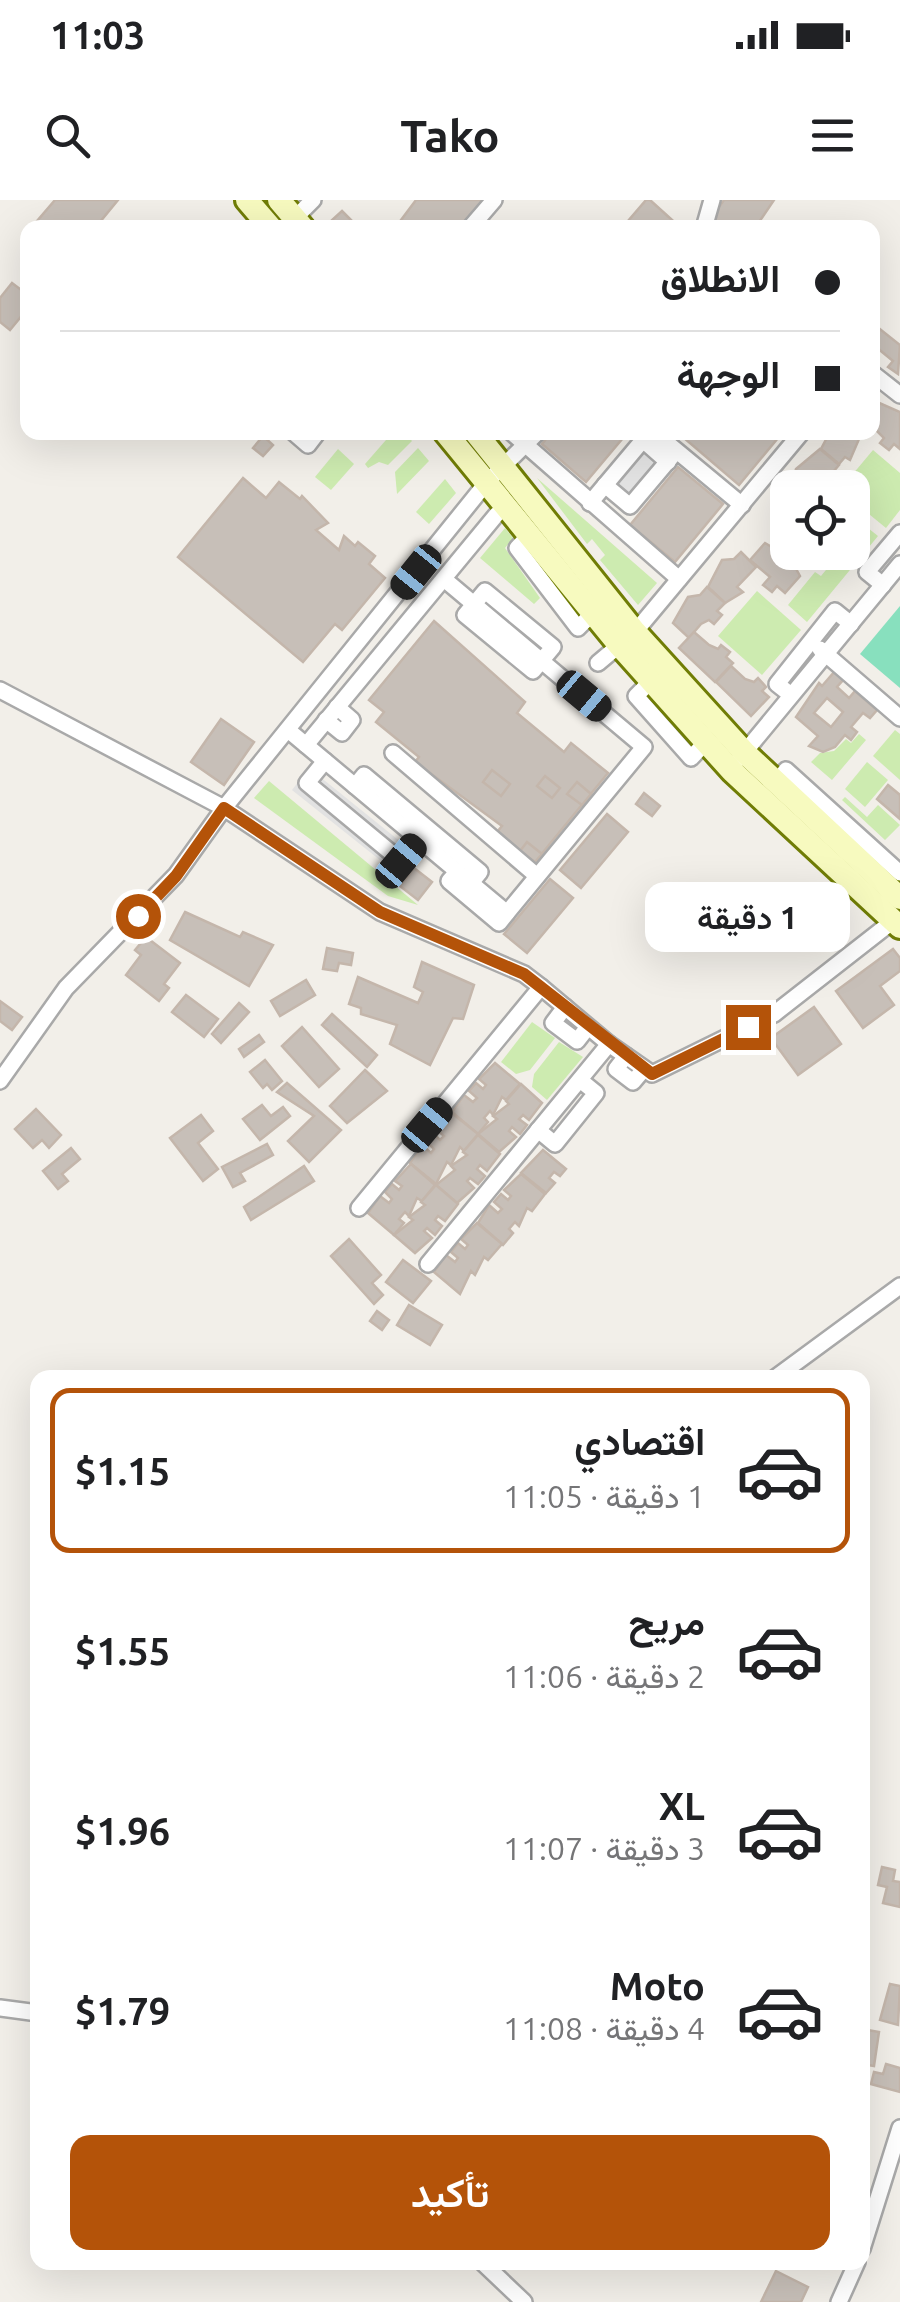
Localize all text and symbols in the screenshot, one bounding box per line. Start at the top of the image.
text: 11:03 [50,14,145,56]
icon: search [40,108,95,163]
icon: menu [805,108,860,163]
text: Tako [400,110,500,161]
text: الانطلاق [661,257,780,299]
text: الوجهة [677,353,780,395]
map controls [770,470,870,570]
button: locate [770,470,870,570]
car [385,539,447,605]
car [551,665,617,727]
car [370,828,432,894]
callout: 1 دقيقة [646,882,850,952]
route start [116,894,161,939]
text: 1 دقيقة [697,899,798,935]
route end [726,1005,771,1050]
car [396,1092,458,1158]
text: اقتصادي [574,1420,705,1462]
icon: car [735,1426,825,1516]
text: $1.15 [75,1450,170,1492]
text: 1 دقيقة · 11:05 [503,1478,705,1514]
text: مريح [629,1600,705,1642]
icon: car [735,1606,825,1696]
text: $1.55 [75,1630,170,1672]
text: 2 دقيقة · 11:06 [503,1658,705,1694]
text: XL [659,1785,705,1827]
icon: car [735,1786,825,1876]
text: $1.96 [75,1810,170,1852]
text: 3 دقيقة · 11:07 [503,1830,705,1866]
text: Moto [610,1965,705,2007]
icon: car [735,1966,825,2056]
text: $1.79 [75,1990,170,2032]
text: 4 دقيقة · 11:08 [503,2010,705,2046]
button: تأكيد [70,2135,830,2250]

